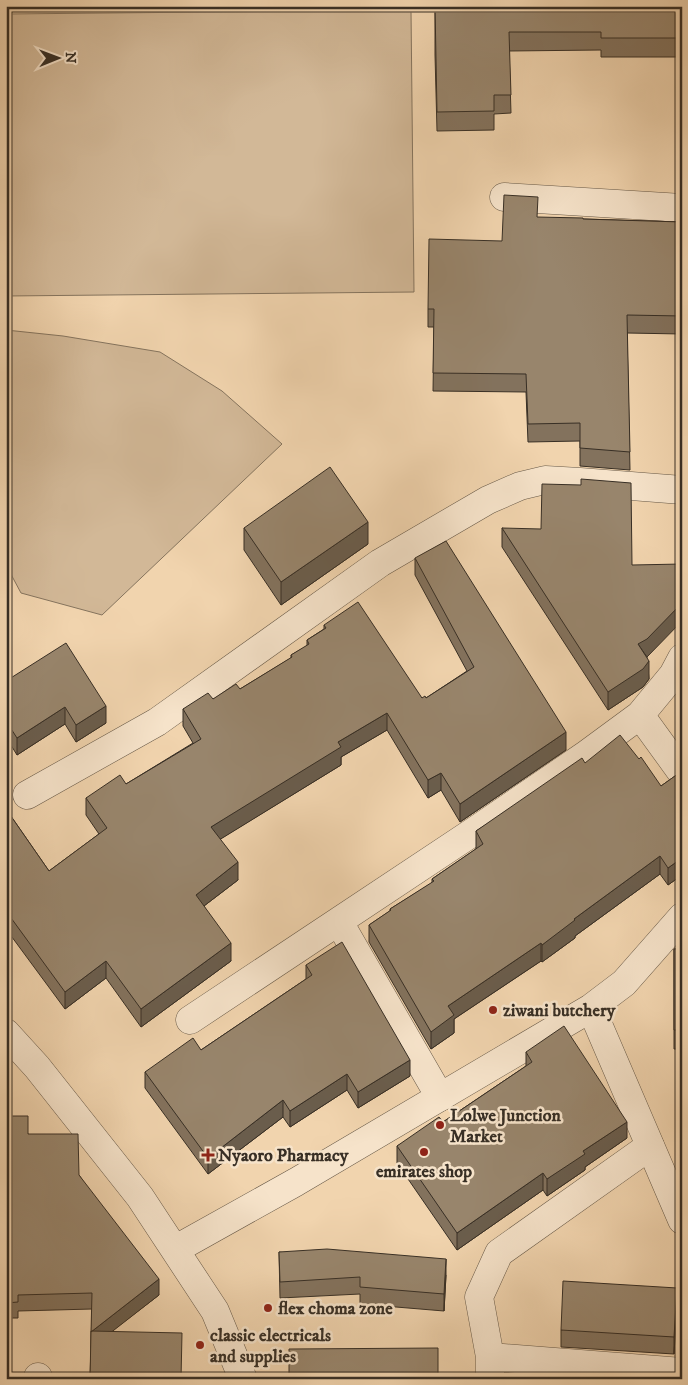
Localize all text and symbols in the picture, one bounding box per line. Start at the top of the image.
north arrow [32,32,82,82]
text: N [61,52,79,64]
place label: ziwani butchery [503,1000,616,1022]
marker: ziwani butchery [487,1004,499,1016]
place label: Lolwe Junction Market [450,1105,561,1148]
marker: Lolwe Junction Market [434,1119,446,1131]
place label: Nyaoro Pharmacy [218,1145,349,1167]
marker: emirates shop [418,1146,430,1158]
marker: Nyaoro Pharmacy [202,1149,214,1161]
place label: emirates shop [376,1161,472,1183]
place label: flex choma zone [277,1298,393,1320]
marker: flex choma zone [262,1302,274,1314]
place label: classic electricals and supplies [210,1325,331,1368]
marker: classic electricals and supplies [194,1339,206,1351]

